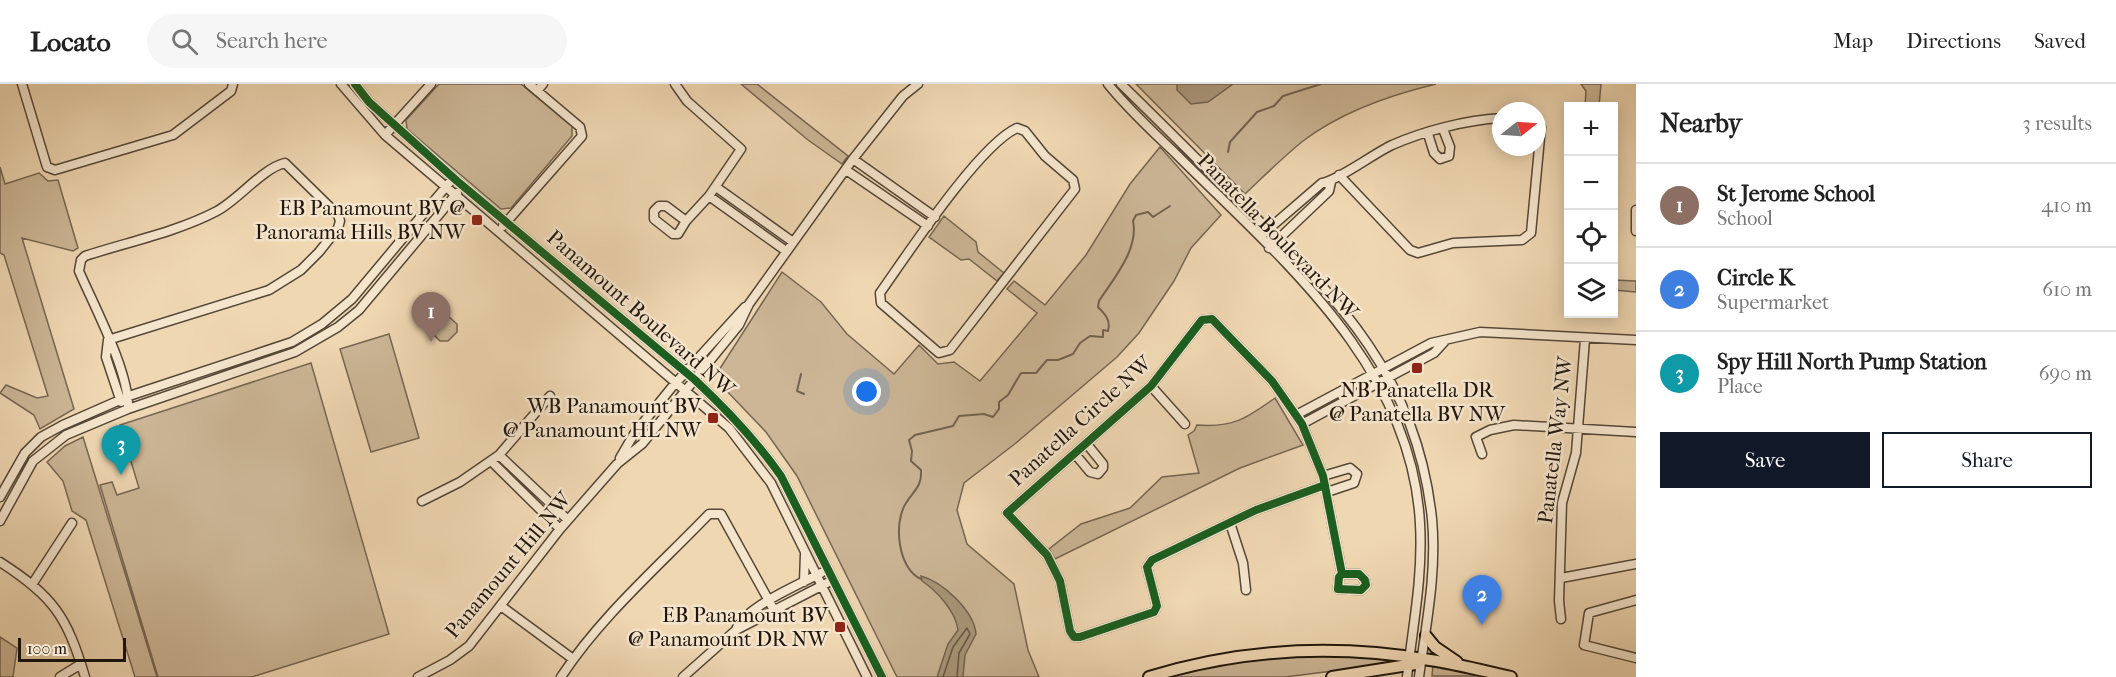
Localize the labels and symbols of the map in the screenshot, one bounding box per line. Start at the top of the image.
north arrow [1492,102,1546,156]
street label: Panatella Boulevard NW [1193,148,1364,325]
place label: EB Panamount BV @ Panorama Hills BV NW [255,196,466,244]
marker: EB Panamount BV @ Panorama Hills BV NW [470,213,484,227]
street label: Panamount Boulevard NW [542,225,741,402]
pin: 1 [412,292,450,342]
street label: Panatella Circle NW [1004,350,1157,491]
street label: Panatella Way NW [1533,354,1577,525]
marker: NB Panatella DR @ Panatella BV NW [1410,361,1424,375]
your location [852,377,881,406]
place label: NB Panatella DR @ Panatella BV NW [1329,378,1506,426]
place label: WB Panamount BV @ Panamount HL NW [503,394,702,442]
marker: WB Panamount BV @ Panamount HL NW [706,411,720,425]
pin: 3 [102,426,140,475]
street label: Panamount Hill NW [440,486,577,643]
pin: 2 [1462,576,1502,625]
place label: EB Panamount BV @ Panamount DR NW [628,603,829,651]
marker: EB Panamount BV @ Panamount DR NW [833,620,847,634]
scale bar [18,635,126,662]

